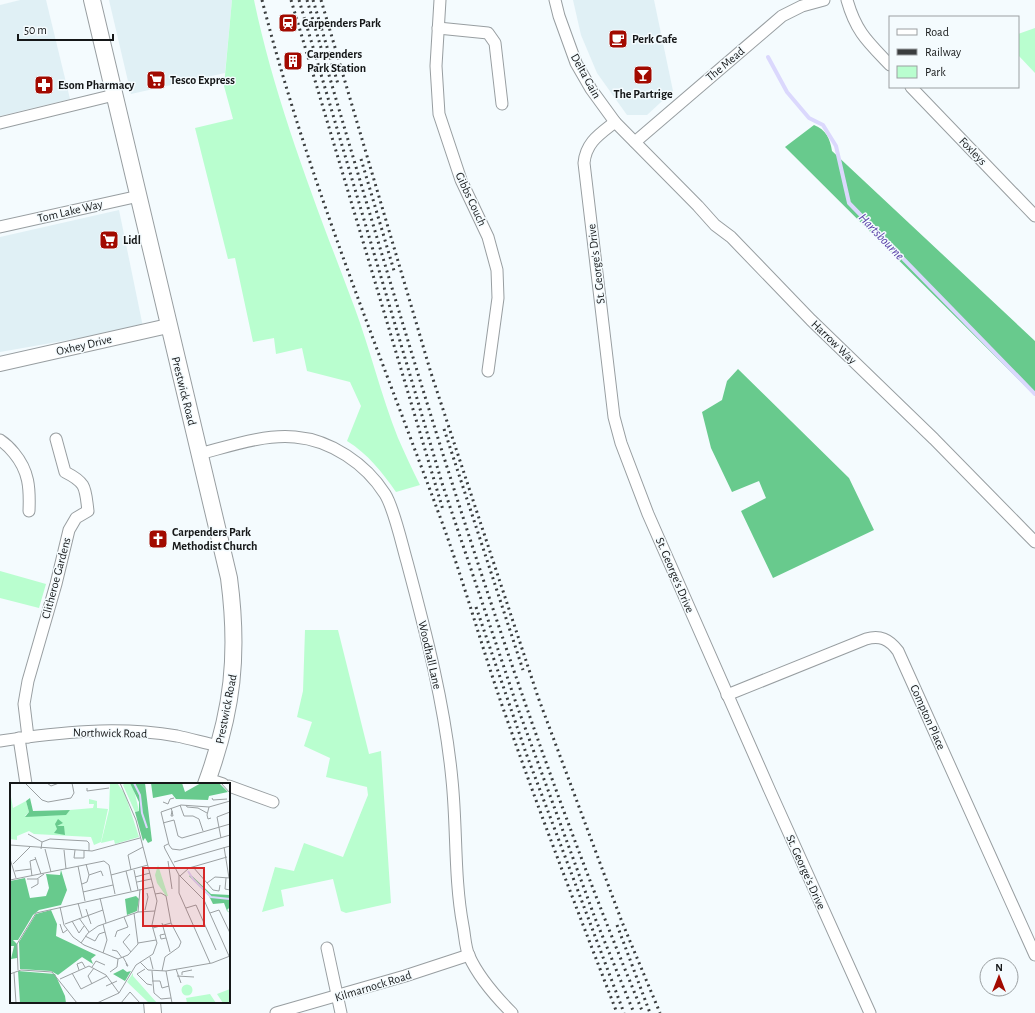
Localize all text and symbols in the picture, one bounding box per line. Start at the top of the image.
station icon: Carpenders Park [277,12,299,34]
scale bar [18,16,113,42]
legend [889,16,1019,88]
place label: Carpenders Park [302,17,381,29]
text: 50 m [24,24,47,36]
text: Road [925,26,949,38]
cafe icon: Perk Cafe [607,28,629,50]
place label: Perk Cafe [632,33,677,45]
street label: The Mead [704,45,746,83]
text: Railway [925,46,961,59]
place label: Carpenders Park Station [307,48,366,74]
building icon: Carpenders Park Station [282,50,304,72]
street label: Delta Gain [569,52,603,100]
bar icon: The Partrige [632,64,654,86]
text: Park [925,66,946,78]
supermarket icon: Tesco Express [145,69,167,91]
pharmacy icon: Esom Pharmacy [33,74,55,96]
place label: Tesco Express [170,74,235,86]
place label: Esom Pharmacy [58,79,135,92]
place label: The Partrige [613,88,673,100]
street label: Foxleys [956,135,989,168]
street label: Gibbs Couch [453,170,489,228]
street label: Tom Lake Way [36,198,104,225]
water label: Hartsbourne [856,211,906,263]
street label: St. George's Drive [585,223,607,305]
supermarket icon: Lidl [98,229,120,251]
place label: Lidl [123,234,141,246]
street label: Harrow Way [808,318,859,367]
street label: Oxhey Drive [55,333,113,358]
street label: Prestwick Road [170,355,198,427]
place label: Carpenders Park Methodist Church [172,526,257,552]
church icon: Carpenders Park Methodist Church [147,528,169,550]
street label: Clitheroe Gardens [39,536,73,620]
street label: St. George's Drive [654,536,696,614]
street label: Woodhall Lane [416,620,444,690]
street label: Prestwick Road [213,673,239,745]
street label: Compton Place [908,683,948,751]
street label: Northwick Road [73,726,147,740]
inset map [10,783,230,1003]
street label: St. George's Drive [784,833,828,911]
north arrow [979,957,1019,997]
text: N [995,962,1003,973]
street label: Kilmarnock Road [333,969,413,1003]

